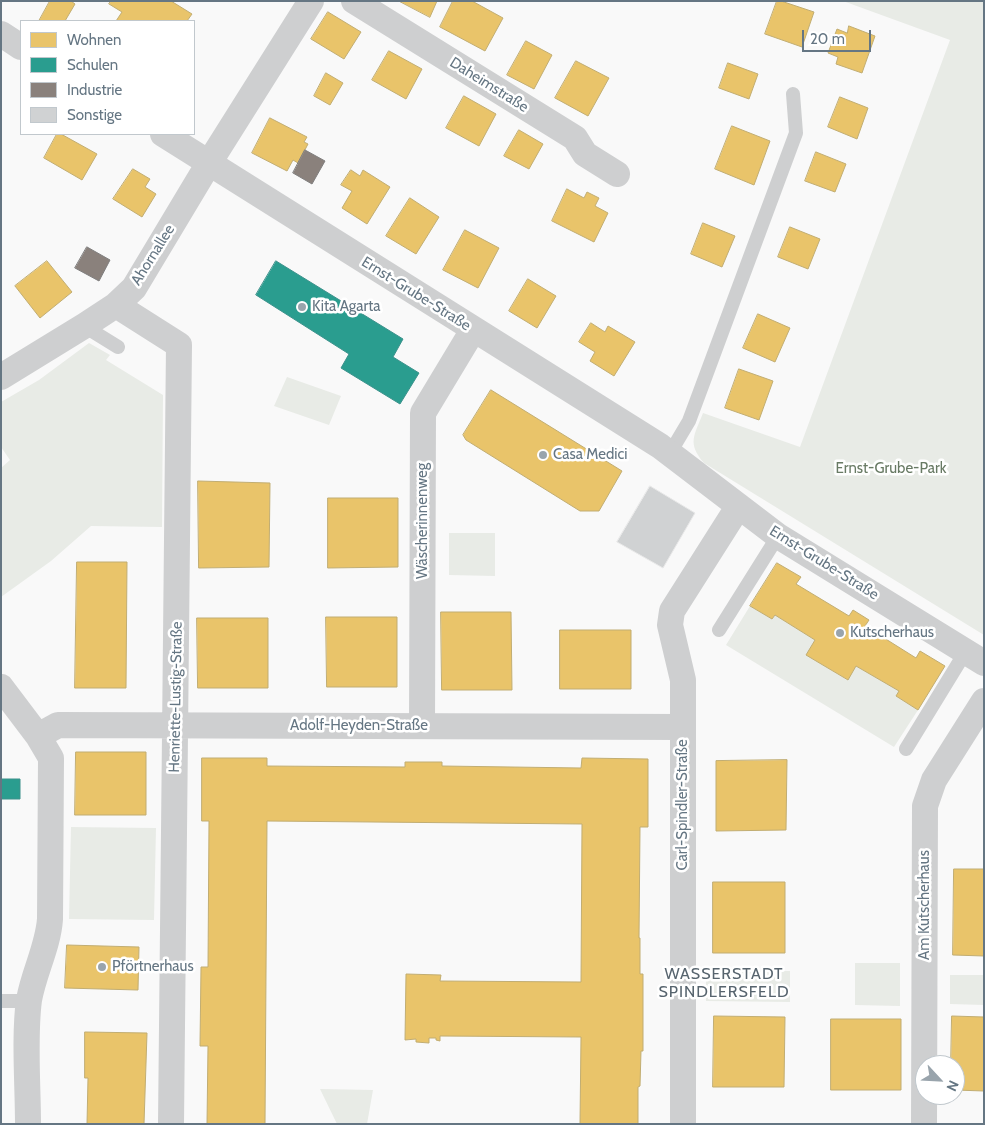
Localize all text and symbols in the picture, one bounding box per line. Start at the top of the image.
legend [20,20,195,135]
scale bar [805,20,874,52]
text: 20 m [810,30,845,48]
text: Wohnen [67,31,121,49]
street label: Daheimstraße [446,54,532,116]
text: Schulen [67,56,118,74]
text: Industrie [67,81,122,99]
text: Sonstige [67,106,122,124]
street label: Ahornallee [127,221,179,289]
street label: Ernst-Grube-Straße [358,253,474,335]
place label: Kita Agarta [312,298,380,316]
marker: Kita Agarta [296,301,308,313]
place label: Casa Medici [553,446,627,464]
marker: Casa Medici [537,449,549,461]
park label: Ernst-Grube-Park [836,460,946,478]
street label: Wäscherinnenweg [414,463,432,579]
street label: Ernst-Grube-Straße [766,522,882,604]
street label: Henriette-Lustig-Straße [166,621,186,773]
place label: Kutscherhaus [850,624,934,642]
marker: Kutscherhaus [834,627,846,639]
street label: Adolf-Heyden-Straße [290,717,428,735]
street label: Carl-Spindler-Straße [674,739,692,871]
street label: Am Kutscherhaus [916,850,934,960]
place label: Pförtnerhaus [112,958,194,976]
marker: Pförtnerhaus [96,961,108,973]
district label: WASSERSTADT SPINDLERSFELD [657,964,791,1002]
north arrow [915,1055,965,1105]
text: N [942,1078,963,1094]

